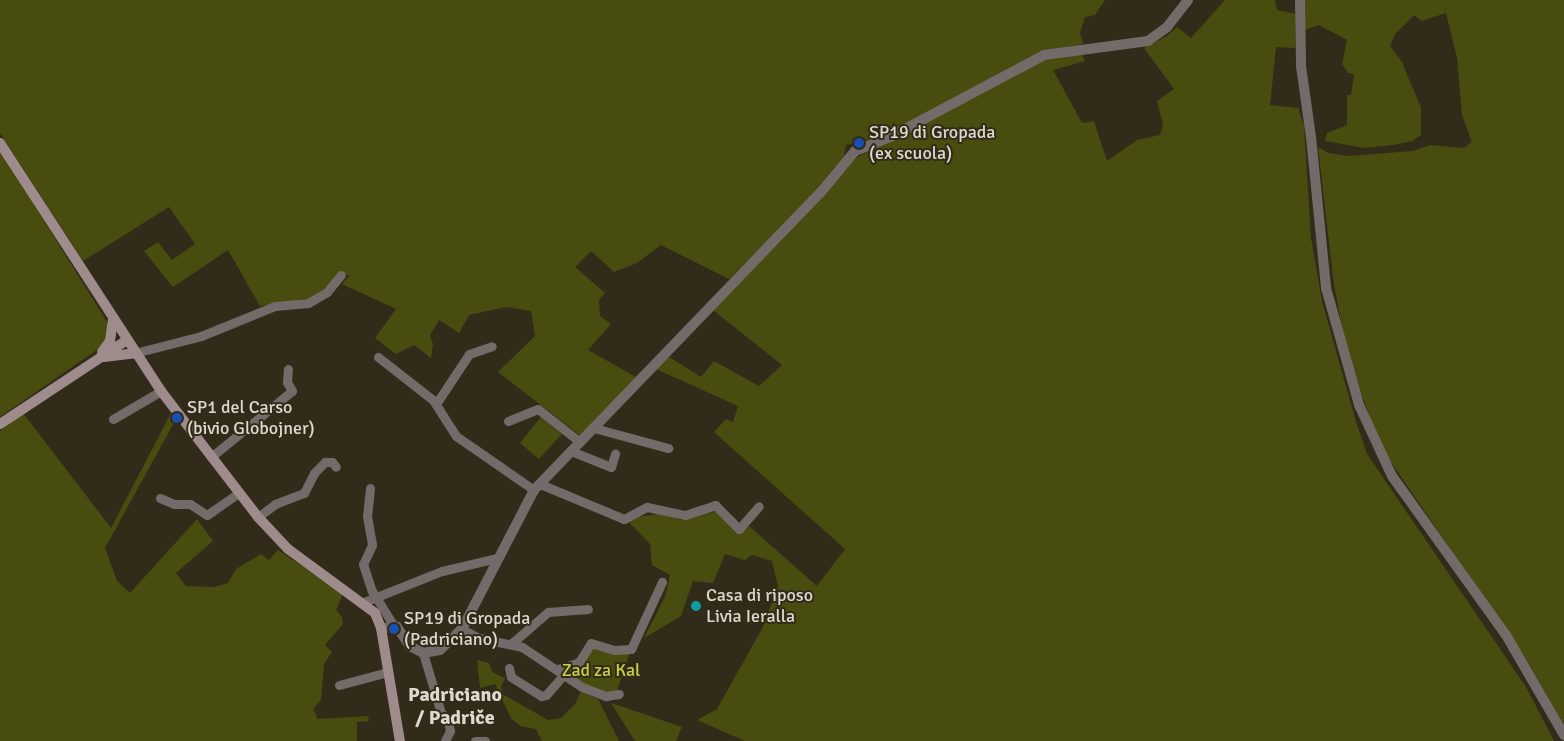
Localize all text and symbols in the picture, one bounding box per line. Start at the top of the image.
place label: SP19 di Gropada (ex scuola) [869,122,995,164]
marker: SP19 di Gropada (ex scuola) [853,137,865,149]
place label: SP1 del Carso (bivio Globojner) [187,397,315,439]
marker: SP1 del Carso (bivio Globojner) [171,412,183,424]
place label: Casa di riposo Livia Ieralla [706,585,813,628]
marker: Casa di riposo Livia Ieralla [690,600,702,612]
place label: SP19 di Gropada (Padriciano) [404,608,530,650]
marker: SP19 di Gropada (Padriciano) [388,623,400,635]
park label: Zad za Kal [562,659,640,681]
district label: Padriciano / Padriče [408,682,502,729]

